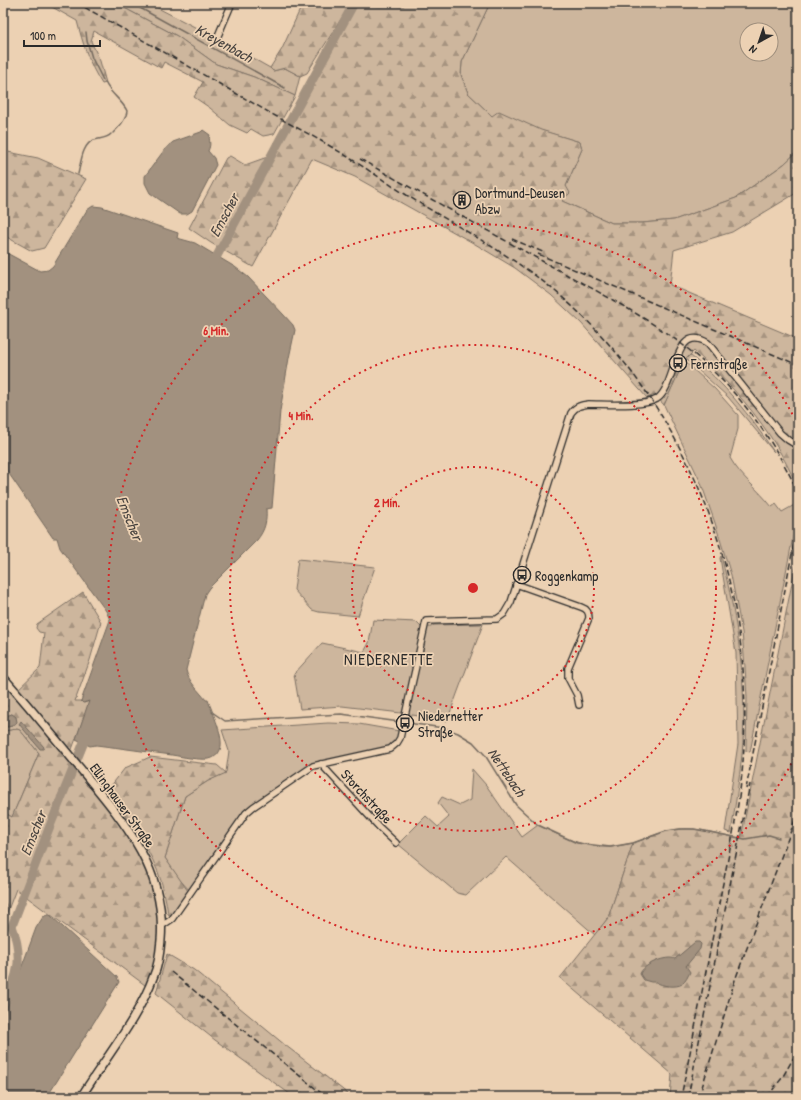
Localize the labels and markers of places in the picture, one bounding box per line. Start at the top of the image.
place label: Dortmund-Deusen Abzw [475,183,565,218]
building icon: Dortmund-Deusen Abzw [452,190,472,210]
bus stop icon: Fernstraße [668,353,688,373]
place label: Fernstraße [690,354,748,374]
bus stop icon: Roggenkamp [512,565,532,585]
place label: Roggenkamp [535,566,598,586]
centre of rings [466,581,480,595]
place label: Niedernetter Straße [418,706,484,742]
bus stop icon: Niedernetter Straße [395,713,415,733]

